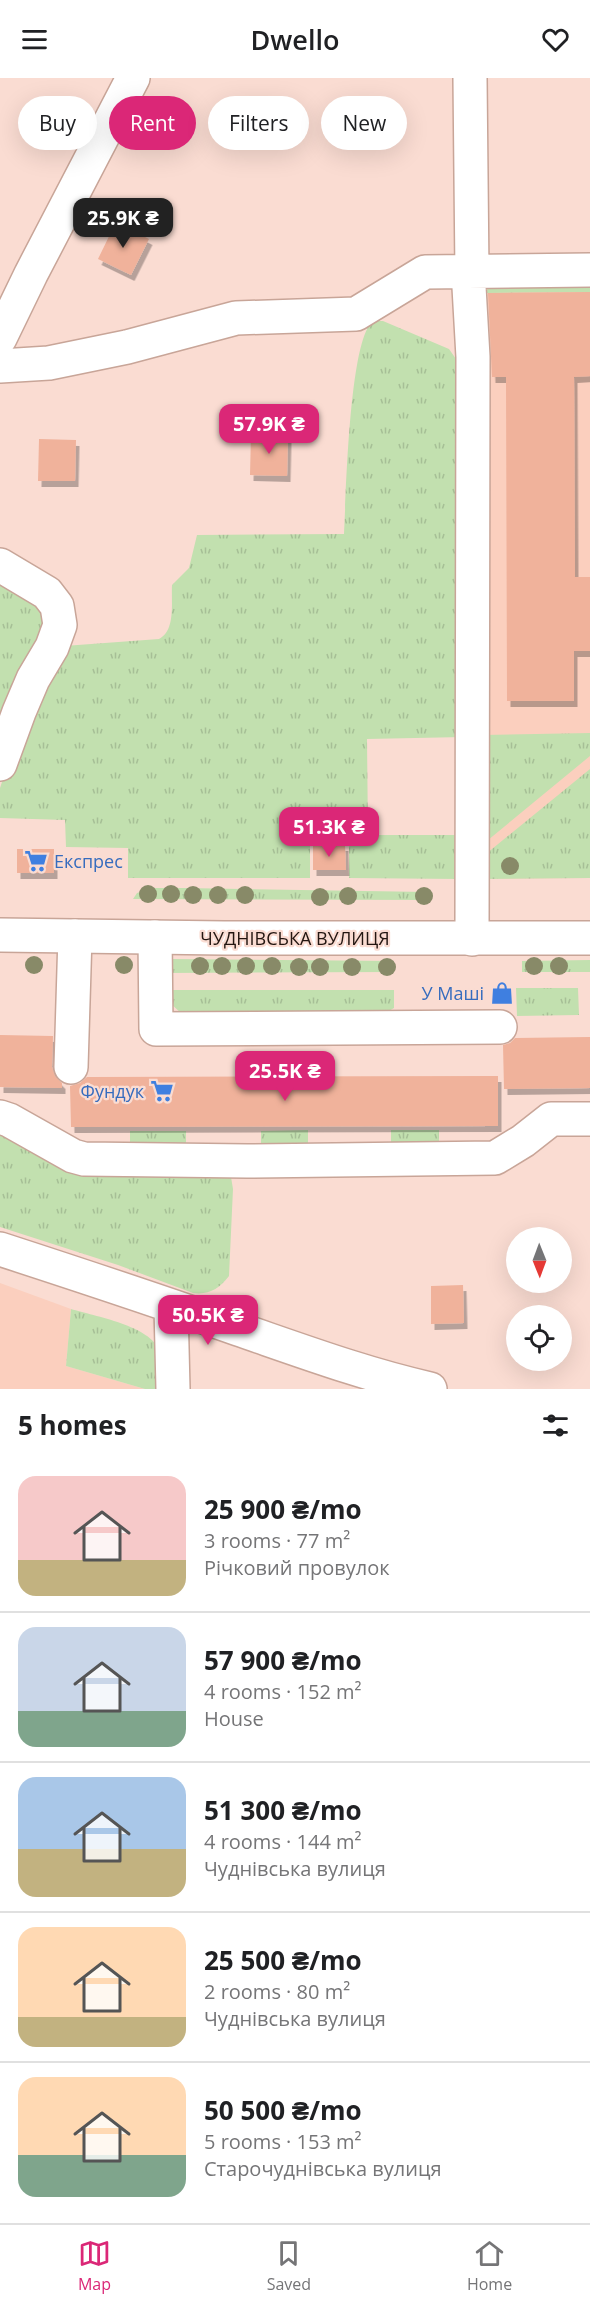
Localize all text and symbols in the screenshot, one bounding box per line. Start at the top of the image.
text: Dwello [251,21,339,58]
icon: menu [18,23,51,56]
icon: heart [539,23,572,56]
chip: Buy [18,96,97,150]
chip: Rent [109,96,196,150]
chip: Filters [208,96,309,150]
chip: New [321,96,407,150]
pin: 25.9K ₴ [68,198,178,249]
text: 25.9K ₴ [87,204,159,231]
pin: 57.9K ₴ [214,404,324,455]
text: 57.9K ₴ [233,410,305,437]
pin: 51.3K ₴ [274,807,384,858]
text: 51.3K ₴ [293,813,365,840]
supermarket icon: Експрес [23,848,49,874]
place label: Експрес [54,849,123,873]
street label: ЧУДНІВСЬКА ВУЛИЦЯ [200,926,390,950]
shop icon: У Маші [489,980,515,1006]
place label: У Маші [421,981,484,1005]
pin: 25.5K ₴ [230,1051,340,1102]
text: 25.5K ₴ [249,1057,321,1084]
supermarket icon: Фундук [149,1078,175,1104]
place label: Фундук [81,1079,145,1103]
north arrow [506,1227,572,1293]
map controls [506,1227,572,1371]
pin: 50.5K ₴ [153,1295,263,1346]
text: 50.5K ₴ [172,1301,244,1328]
button: locate [506,1305,572,1371]
text: 5 homes [18,1407,127,1443]
icon: filters [539,1409,572,1442]
text: 25 900 ₴/mo [204,1491,362,1527]
icon: home [66,1500,138,1572]
text: 3 rooms · 77 m² [204,1527,350,1554]
text: Річковий провулок [204,1554,390,1581]
text: 57 900 ₴/mo [204,1642,362,1678]
icon: home [66,1651,138,1723]
text: 4 rooms · 152 m² [204,1678,362,1705]
text: House [204,1705,264,1732]
text: 51 300 ₴/mo [204,1792,362,1828]
icon: home [66,1801,138,1873]
text: 4 rooms · 144 m² [204,1828,362,1855]
text: Чуднівська вулиця [204,1855,386,1882]
text: 25 500 ₴/mo [204,1942,362,1978]
icon: home [66,1951,138,2023]
text: 2 rooms · 80 m² [204,1978,350,2005]
text: Чуднівська вулиця [204,2005,386,2032]
text: 50 500 ₴/mo [204,2092,362,2128]
icon: home [66,2101,138,2173]
text: 5 rooms · 153 m² [204,2128,362,2155]
text: Старочуднівська вулиця [204,2155,442,2182]
tab: Map [78,2237,111,2295]
tab: Saved [267,2237,311,2295]
tab: Home [467,2237,512,2295]

